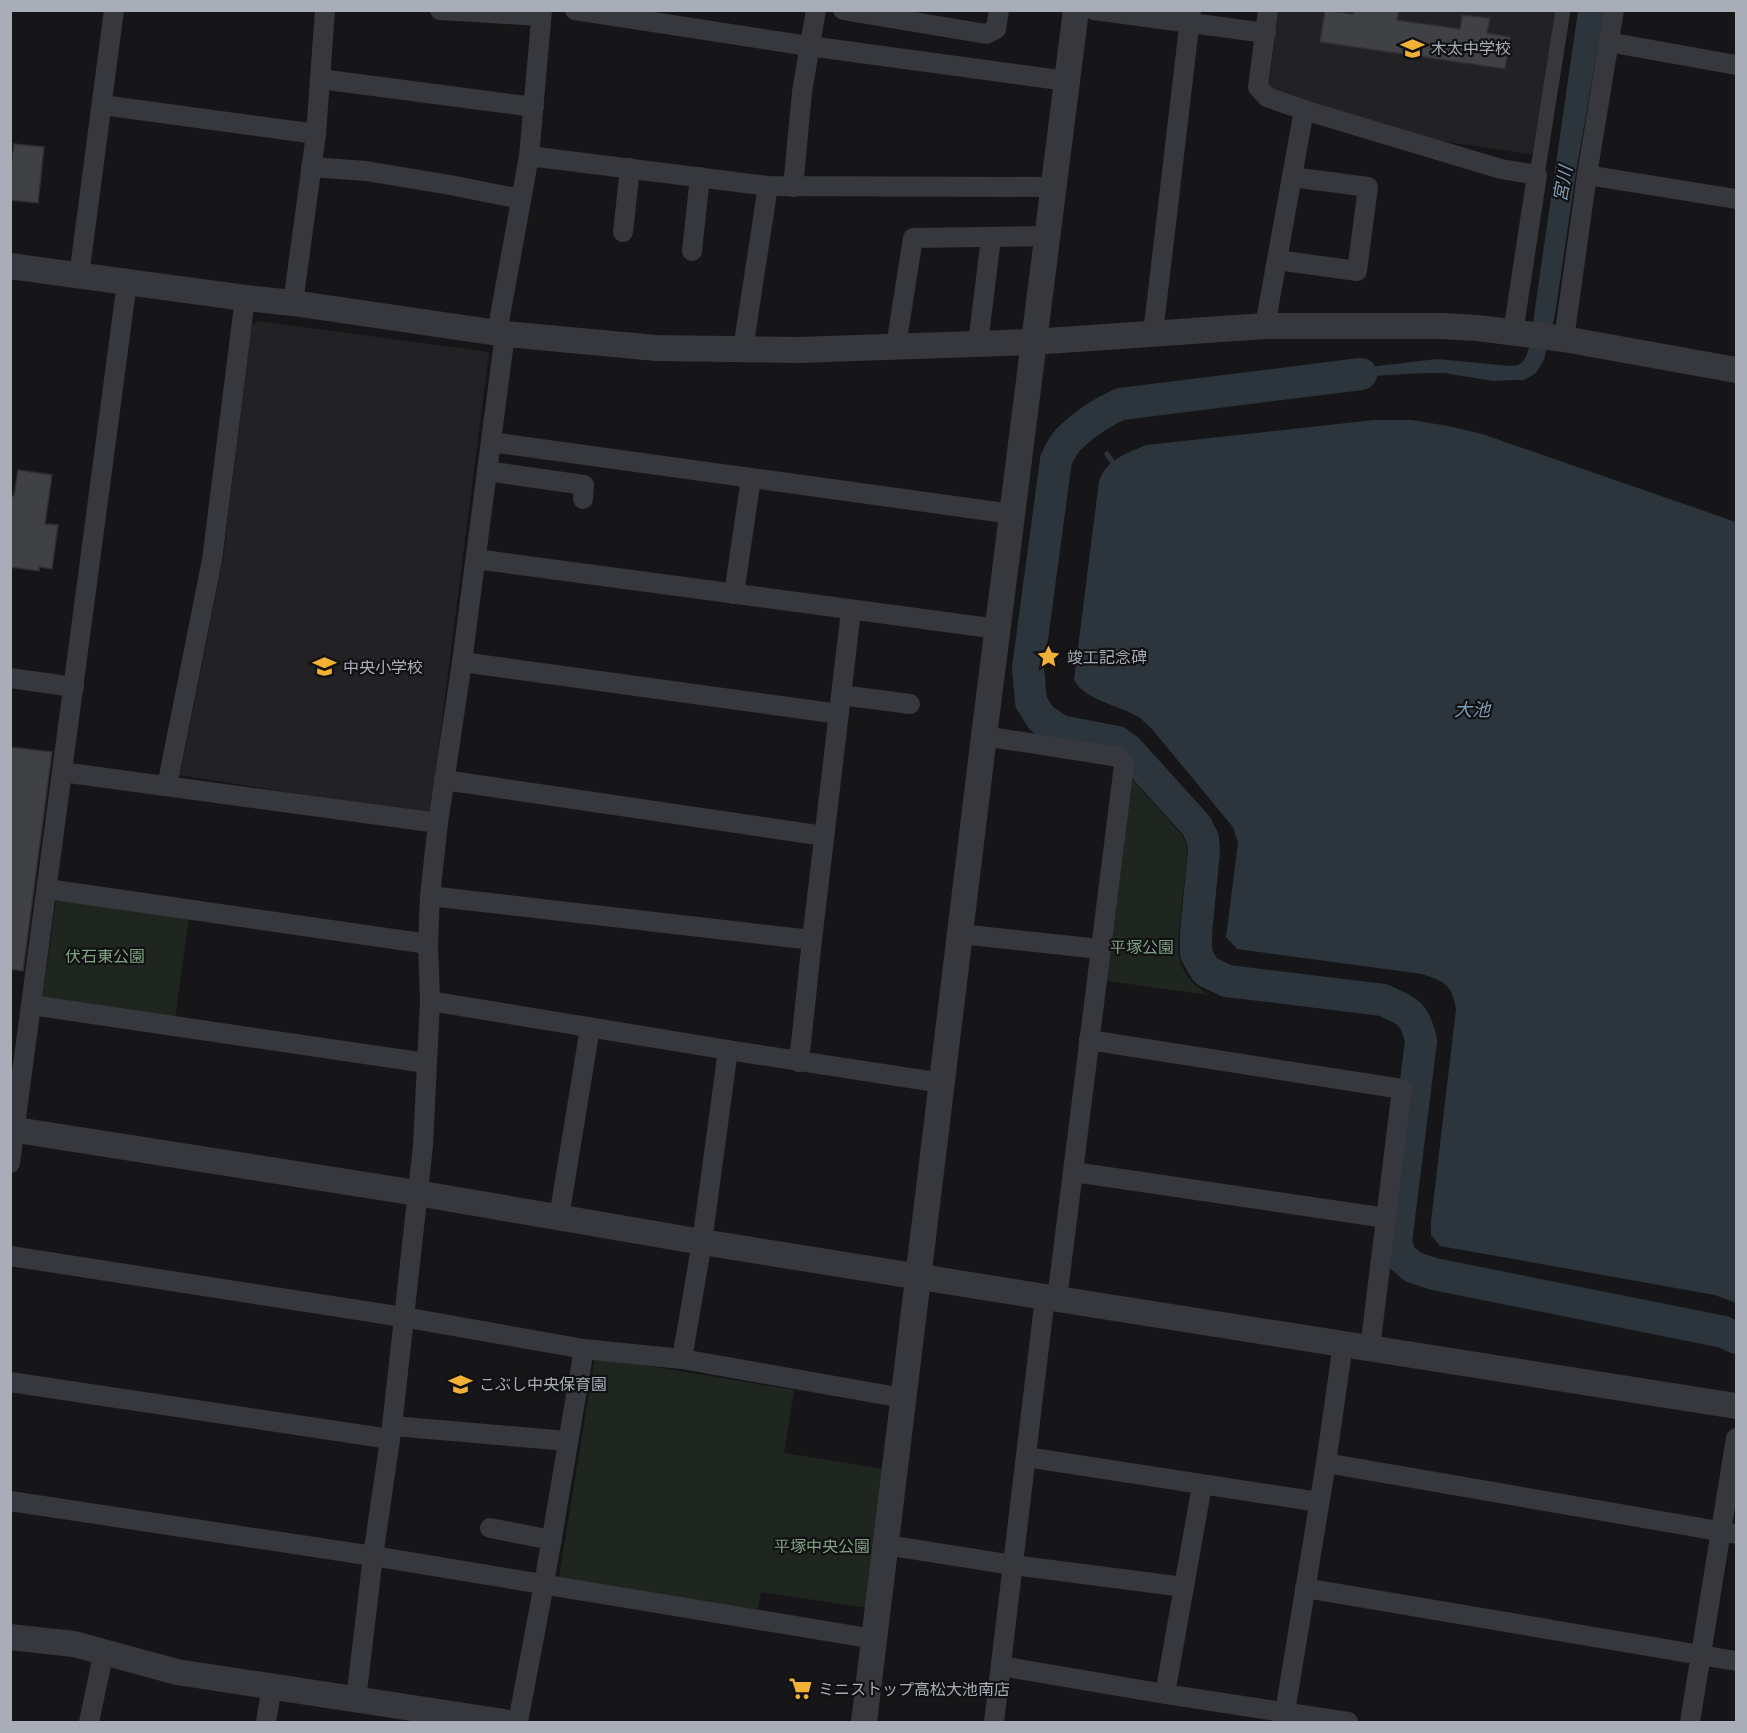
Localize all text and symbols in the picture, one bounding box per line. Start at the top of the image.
school or university icon: 木太中学校 [1400,35,1426,61]
place label: 木太中学校 [1431,39,1511,58]
water label: 宮川 [1549,162,1576,203]
place icon: 竣工記念碑 [1036,644,1062,670]
place label: 竣工記念碑 [1067,648,1147,667]
school or university icon: 中央小学校 [312,654,338,680]
place label: 中央小学校 [343,658,423,677]
water label: 大池 [1454,699,1492,720]
park label: 平塚公園 [1110,938,1174,957]
park label: 伏石東公園 [65,947,145,966]
school or university icon: こぶし中央保育園 [448,1371,474,1397]
place label: こぶし中央保育園 [479,1375,607,1394]
park label: 平塚中央公園 [774,1537,870,1556]
supermarket icon: ミニストップ高松大池南店 [787,1676,813,1702]
place label: ミニストップ高松大池南店 [818,1680,1010,1699]

